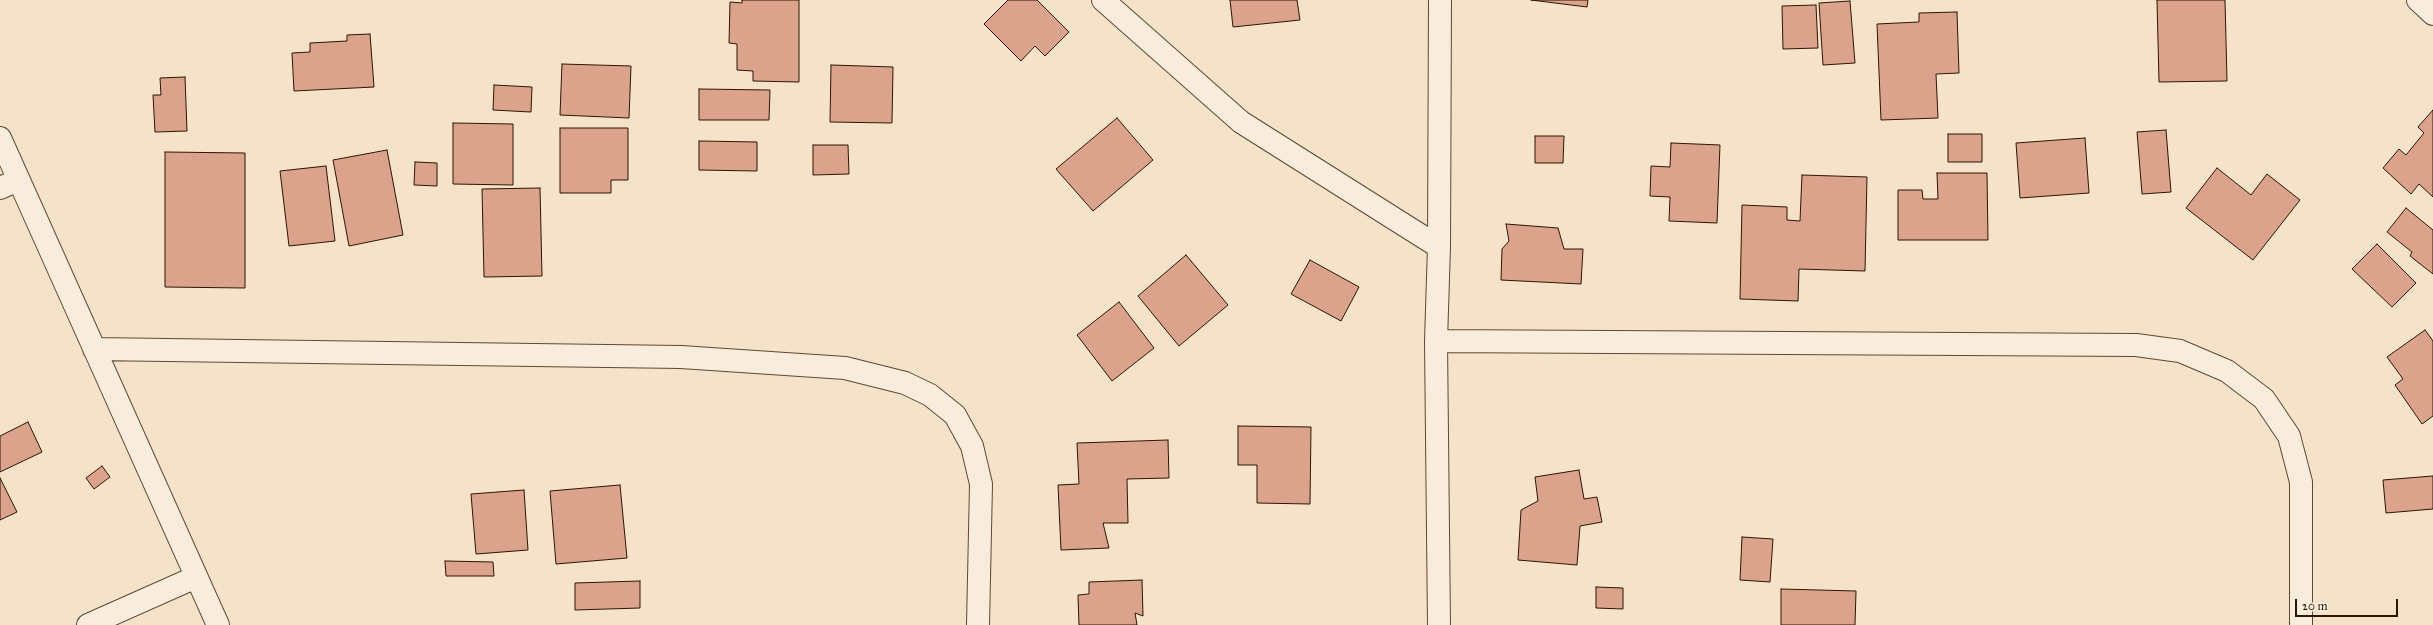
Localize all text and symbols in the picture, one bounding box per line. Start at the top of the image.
scale bar [2297,591,2400,617]
text: 20 m [2302,599,2328,613]

